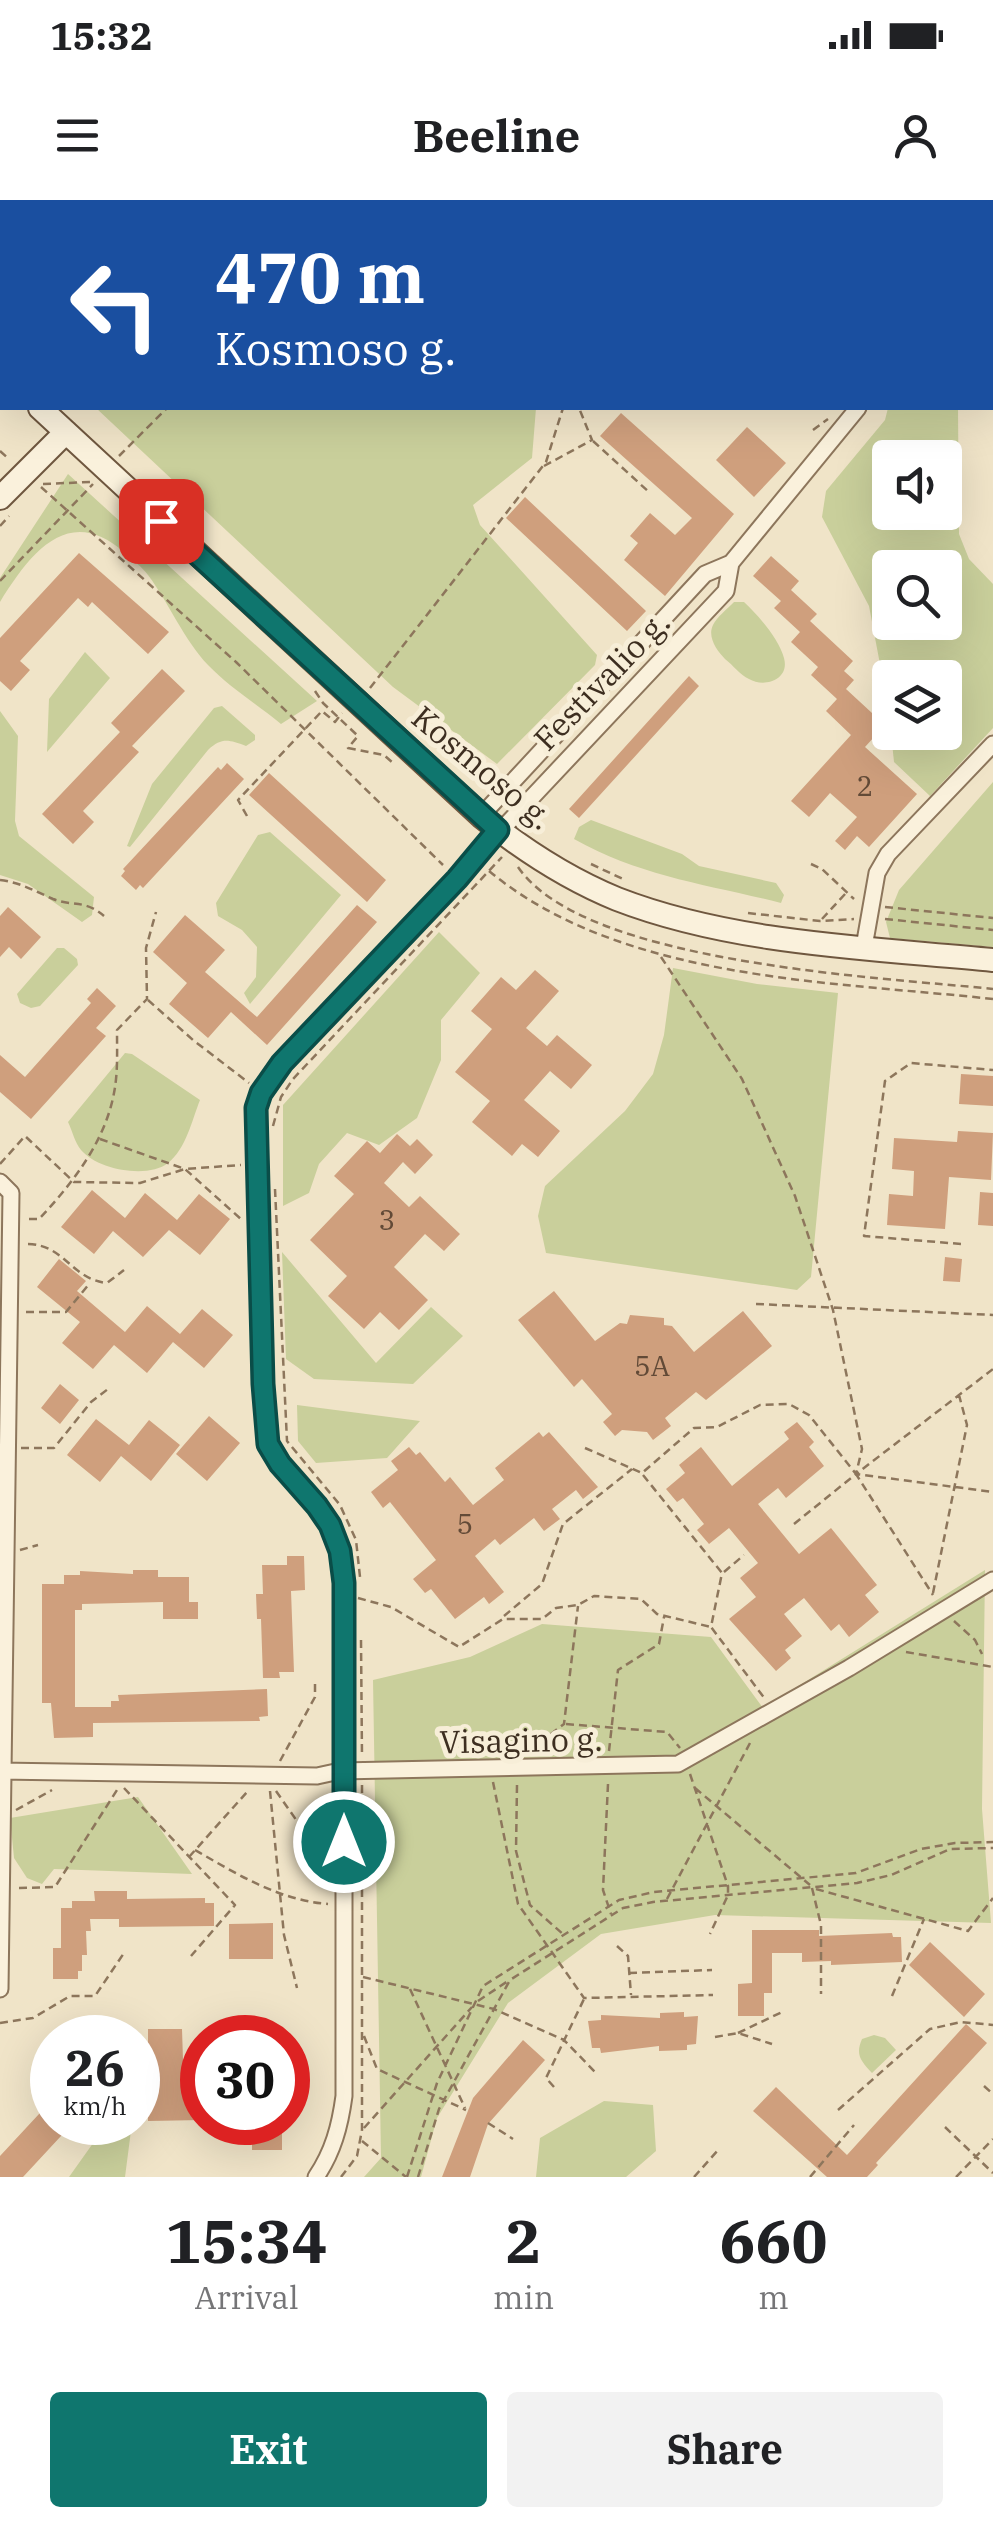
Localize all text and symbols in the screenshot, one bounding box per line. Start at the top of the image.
text: 15:32 [50,11,153,60]
text: Beeline [413,106,580,164]
icon: menu [50,108,105,163]
icon: person [888,108,943,163]
text: 470 m [215,231,425,322]
icon: left [50,240,180,370]
text: Kosmoso g. [215,319,456,377]
map controls [872,440,962,750]
button: sound [872,440,962,530]
pin [119,479,204,564]
icon: arrive [134,494,189,549]
button: search [872,550,962,640]
street label: Festivalio g. [524,602,678,759]
button: layers [872,660,962,750]
street label: Kosmoso g. [403,696,562,838]
house number: 2 [857,767,873,804]
house number: 3 [379,1201,395,1238]
house number: 5A [634,1347,670,1384]
house number: 5 [457,1505,473,1542]
street label: Visagino g. [439,1718,603,1762]
position arrow [292,1790,396,1894]
speed limit sign: 30 [180,2015,310,2145]
text: 26 [65,2035,125,2100]
text: km/h [63,2089,127,2122]
text: 15:34 [165,2201,328,2280]
text: 2 [506,2201,542,2280]
text: 660 [720,2201,828,2280]
text: Arrival [194,2276,299,2318]
text: min [493,2276,554,2318]
text: m [758,2276,789,2318]
button: Exit [50,2392,487,2507]
button: Share [507,2392,943,2507]

